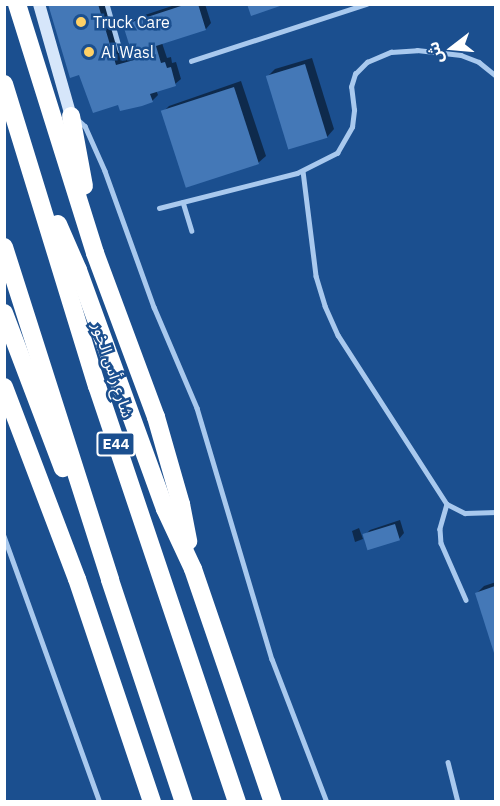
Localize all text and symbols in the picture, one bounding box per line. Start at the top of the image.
place label: Truck Care [93,12,170,32]
marker: Truck Care [74,15,88,29]
north arrow [422,18,482,78]
text: ش [422,40,447,66]
place label: Al Wasl [101,42,154,62]
marker: Al Wasl [82,45,96,59]
street label: شارع رأس الخور [89,320,137,420]
road number: E44 [95,432,137,456]

